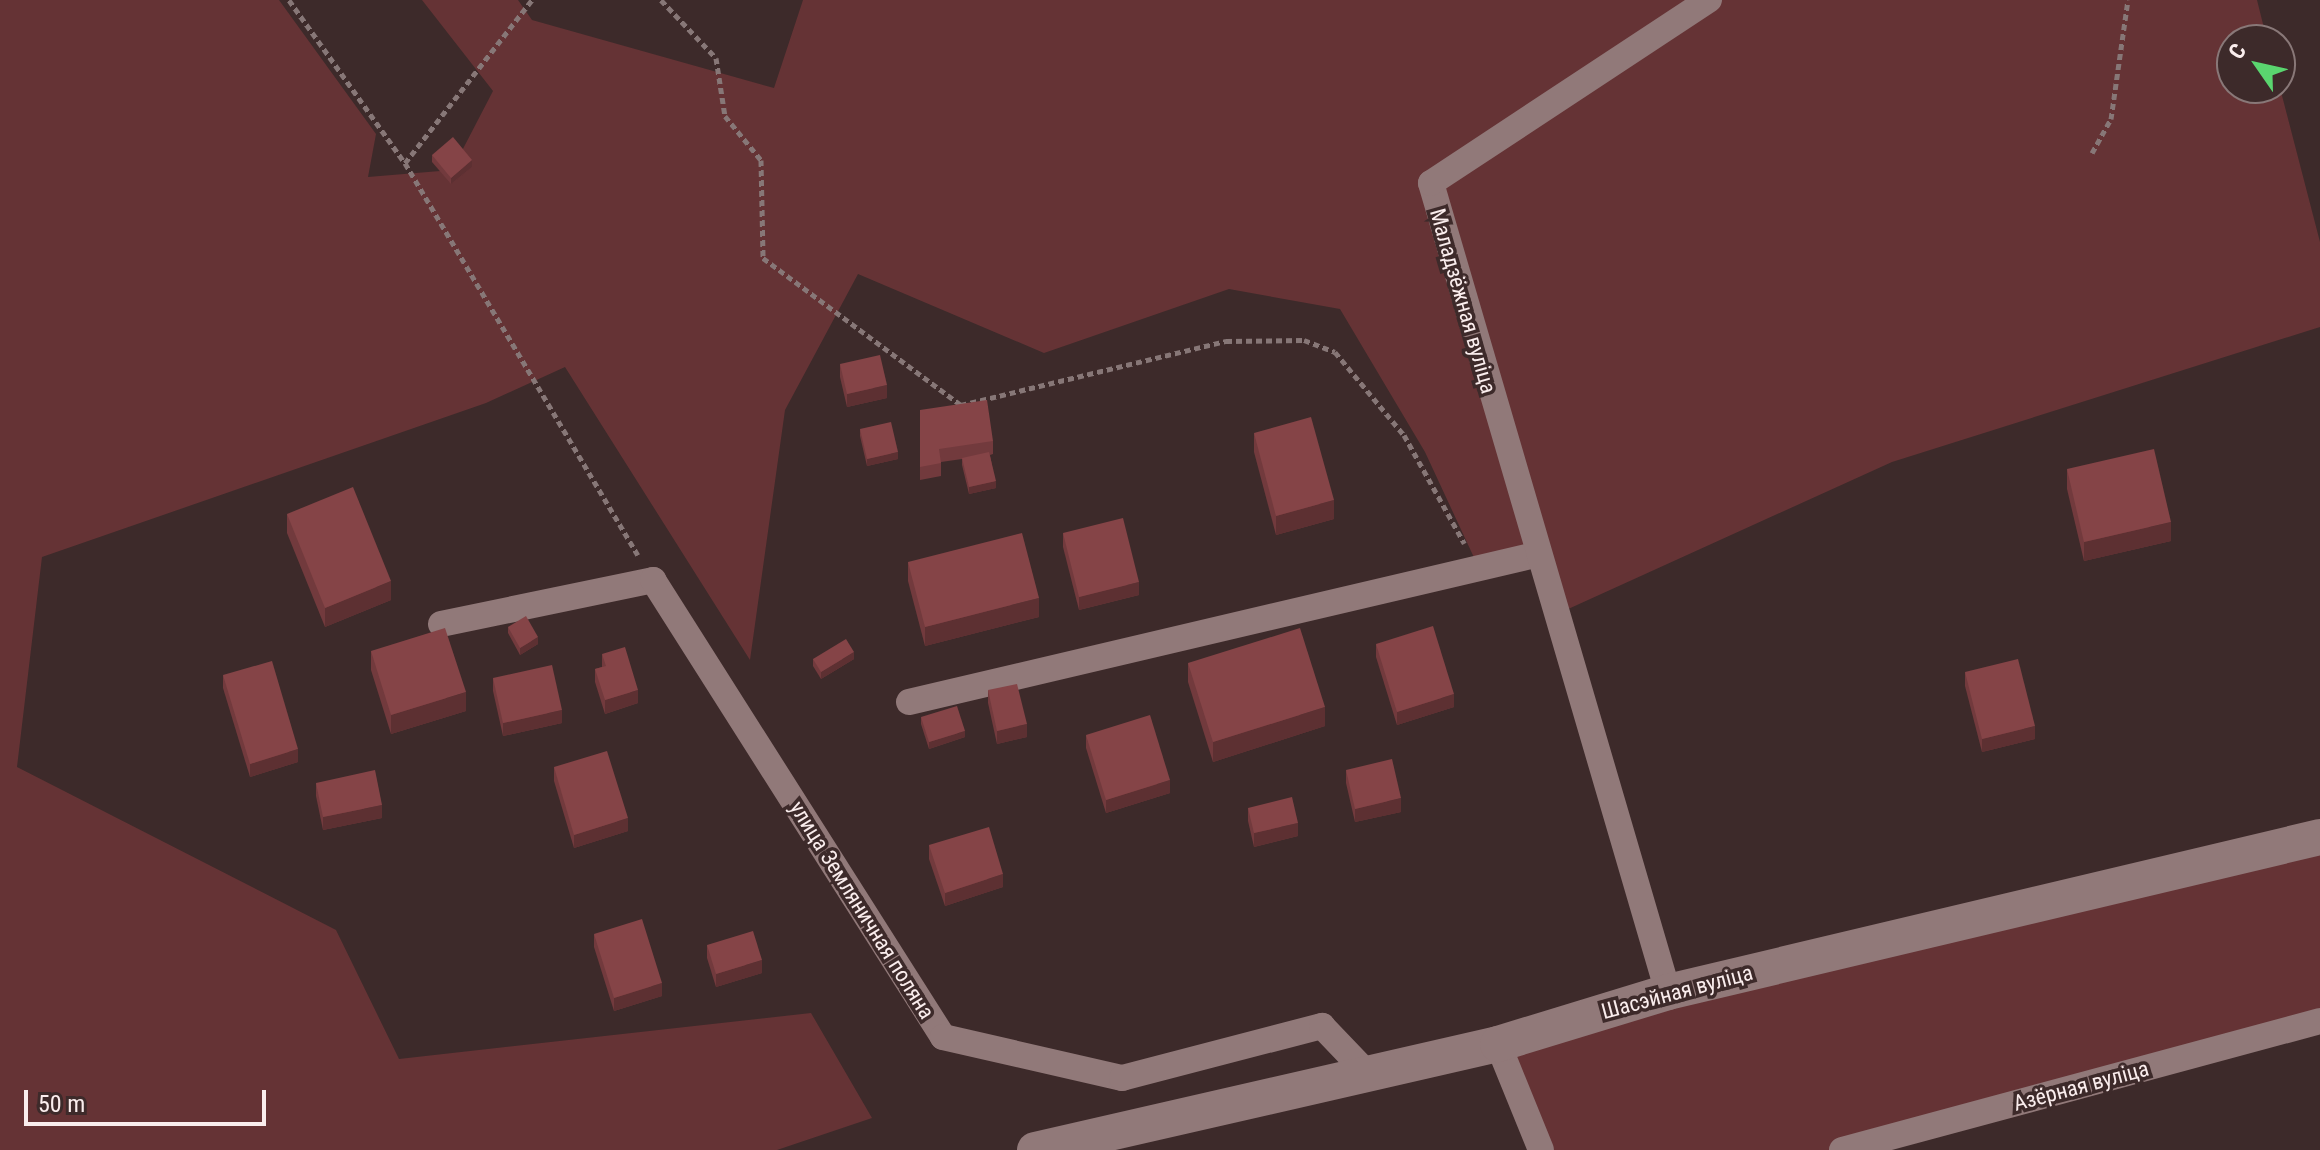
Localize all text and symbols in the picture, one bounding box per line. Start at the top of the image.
north arrow [2216,24,2296,104]
text: С [2223,39,2251,64]
street label: Маладзёжная вуліца [1424,206,1502,396]
street label: улица Земляничная поляна [784,796,940,1024]
street label: Шасэйная вуліца [1598,959,1756,1025]
street label: Азёрная вуліца [2010,1055,2152,1117]
scale bar [28,1074,270,1124]
text: 50 m [38,1090,85,1118]

